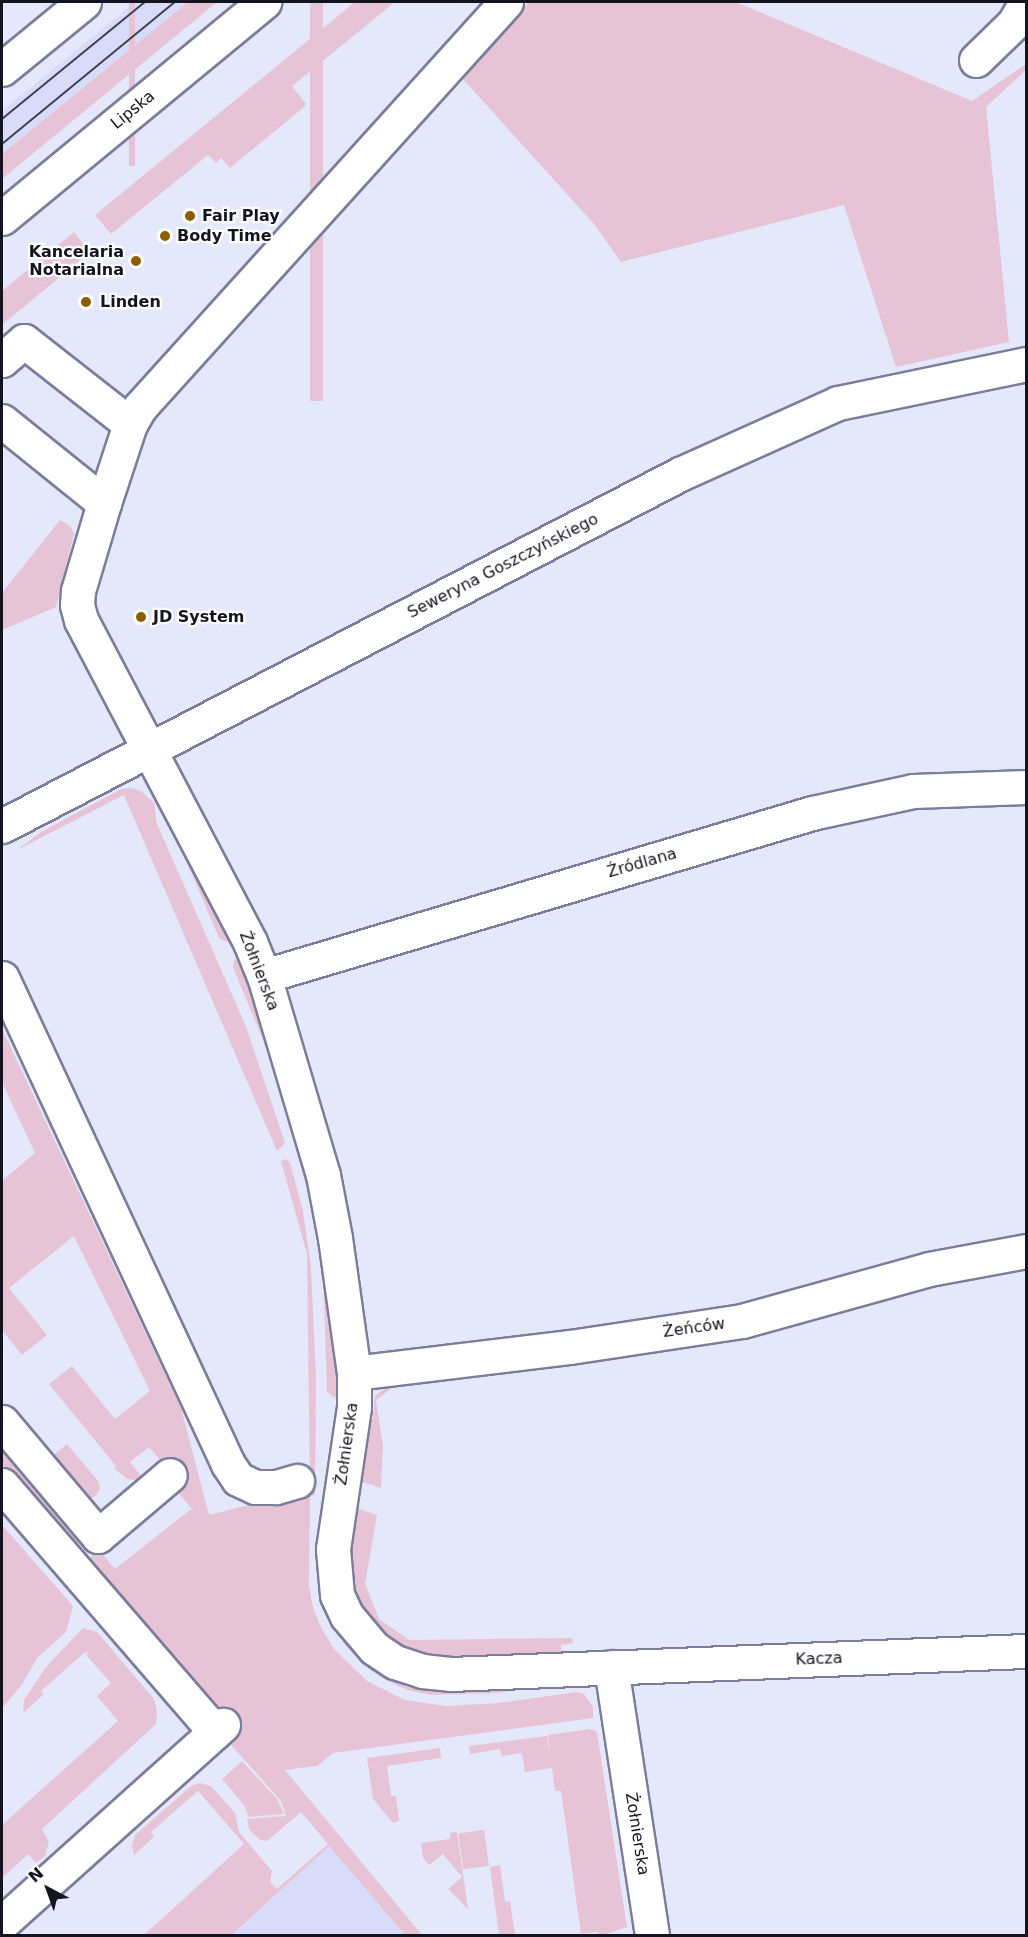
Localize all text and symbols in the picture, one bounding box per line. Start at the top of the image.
street label: Lipska [107,87,159,133]
place label: Fair Play [202,206,280,226]
marker: Fair Play [183,209,197,223]
place label: Body Time [177,226,272,246]
marker: Body Time [158,229,172,243]
place label: Kancelaria Notarialna [29,242,124,280]
marker: Kancelaria Notarialna [129,254,143,268]
place label: Linden [100,292,161,312]
marker: Linden [77,293,95,311]
street label: Seweryna Goszczyńskiego [404,509,602,623]
place label: JD System [153,607,244,627]
marker: JD System [134,610,148,624]
street label: Źródlana [605,844,679,882]
street label: Żołnierska [235,929,283,1013]
street label: Żeńców [662,1314,726,1342]
street label: Żołnierska [332,1401,362,1487]
street label: Kacza [795,1649,843,1669]
street label: Żołnierska [621,1791,653,1877]
north arrow [18,1859,78,1919]
text: N [25,1863,47,1887]

